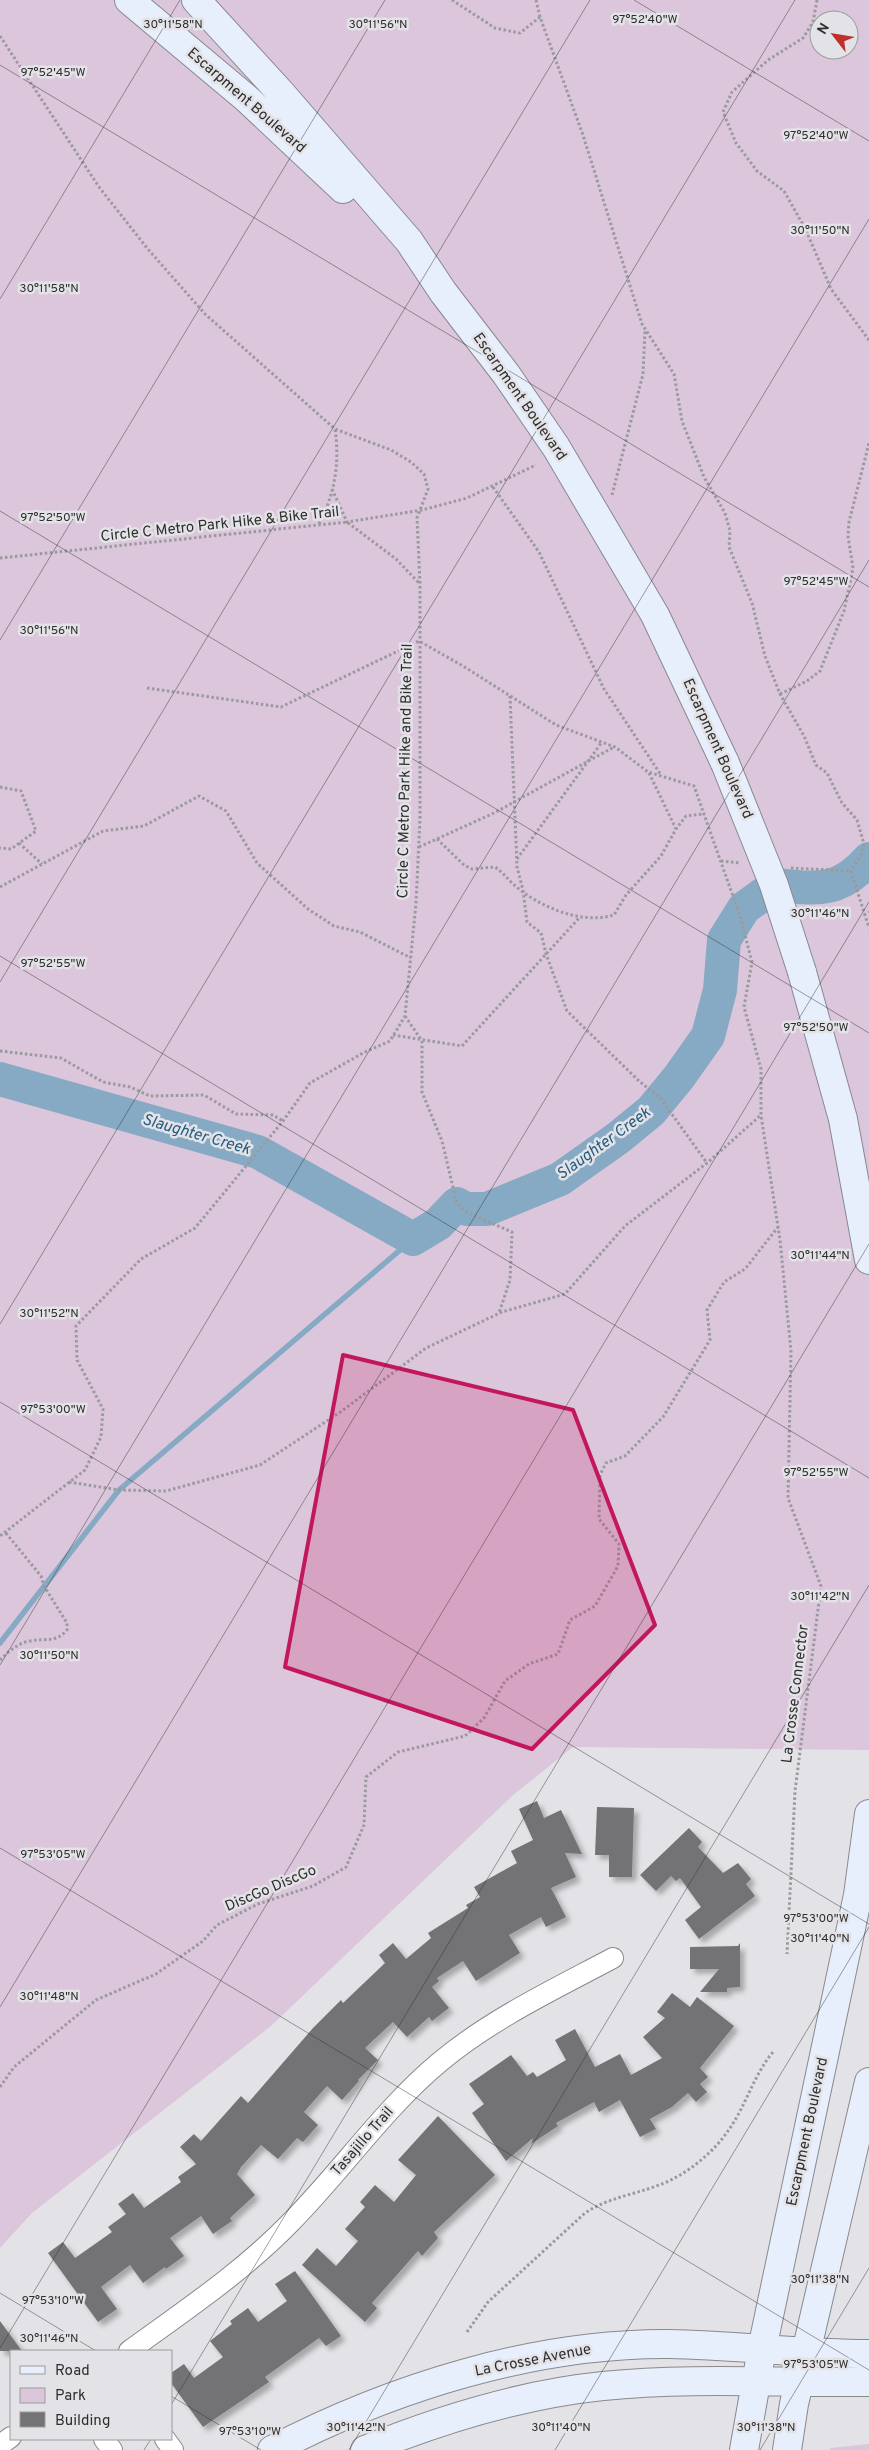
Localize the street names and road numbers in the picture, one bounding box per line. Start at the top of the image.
street label: Escarpment Boulevard [183,44,309,158]
street label: Escarpment Boulevard [468,329,570,465]
street label: Circle C Metro Park Hike & Bike Trail [100,503,340,547]
street label: Circle C Metro Park Hike and Bike Trail [394,643,418,899]
street label: Escarpment Boulevard [677,676,757,822]
street label: La Crosse Connector [778,1623,814,1764]
street label: DiscGo DiscGo [223,1861,319,1917]
street label: Escarpment Boulevard [783,2056,833,2208]
street label: Tasajillo Trail [328,2103,398,2181]
street label: La Crosse Avenue [473,2340,593,2382]

